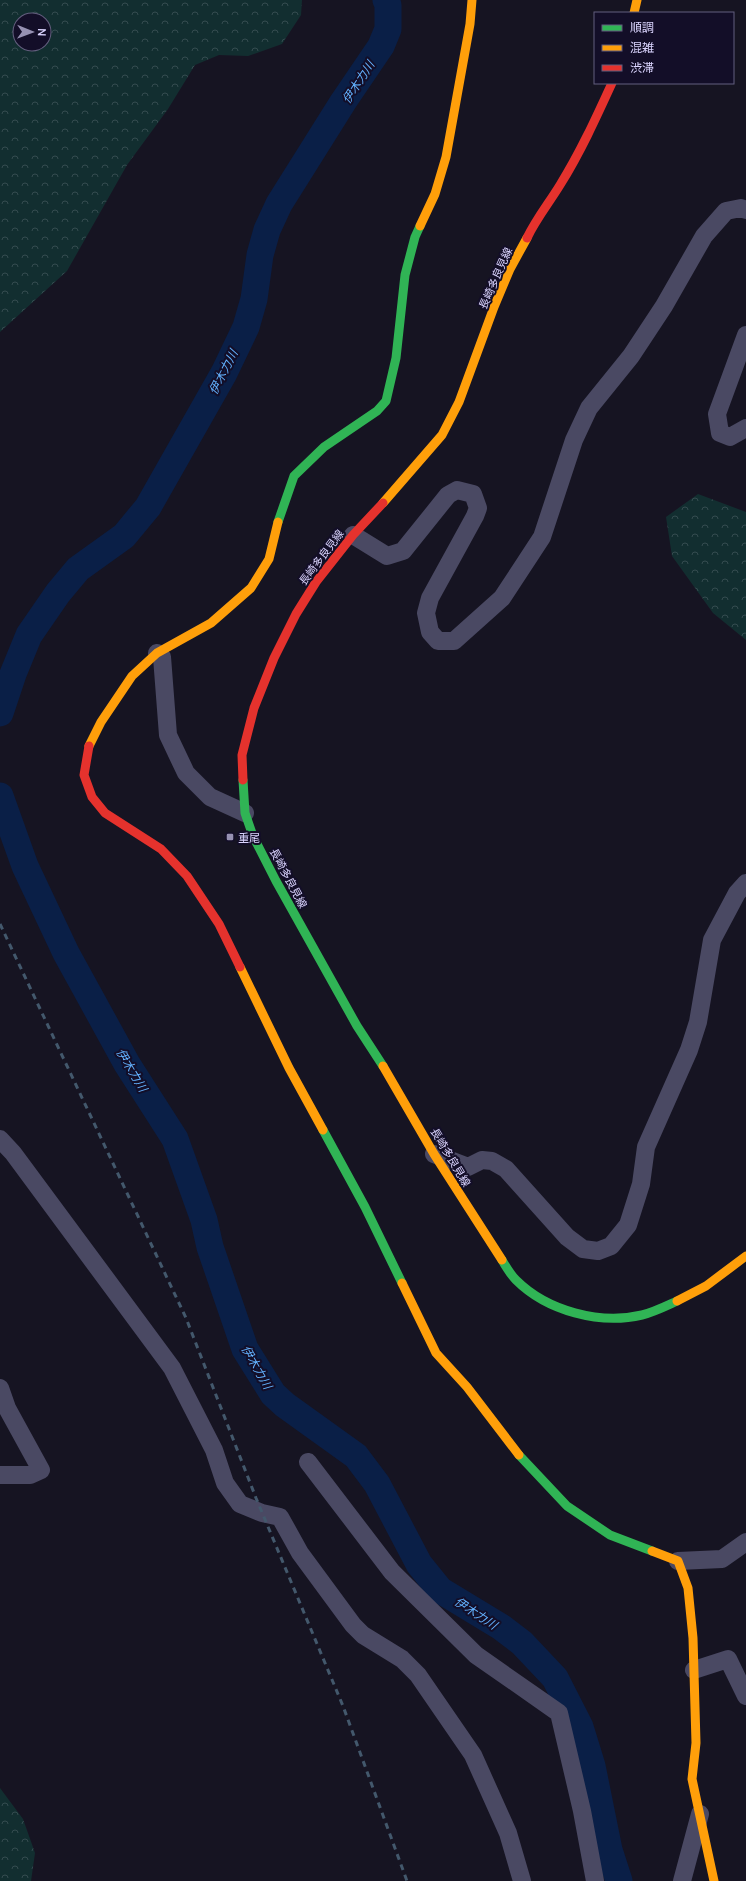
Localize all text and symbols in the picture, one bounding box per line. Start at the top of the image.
north arrow [12,12,52,52]
legend [594,12,734,84]
text: 順調 [630,19,654,36]
text: N [35,28,50,36]
text: 混雑 [630,39,654,56]
water label: 伊木力川 [338,56,379,107]
text: 渋滞 [630,59,654,76]
street label: 長崎多良見線 [475,245,515,311]
water label: 伊木力川 [205,345,242,397]
street label: 長崎多良見線 [295,526,347,588]
place label: 重尾 [238,830,260,845]
marker: 重尾 [225,832,235,842]
street label: 長崎多良見線 [267,845,311,911]
water label: 伊木力川 [112,1045,153,1097]
street label: 長崎多良見線 [428,1125,474,1189]
water label: 伊木力川 [238,1342,277,1394]
water label: 伊木力川 [451,1593,502,1634]

